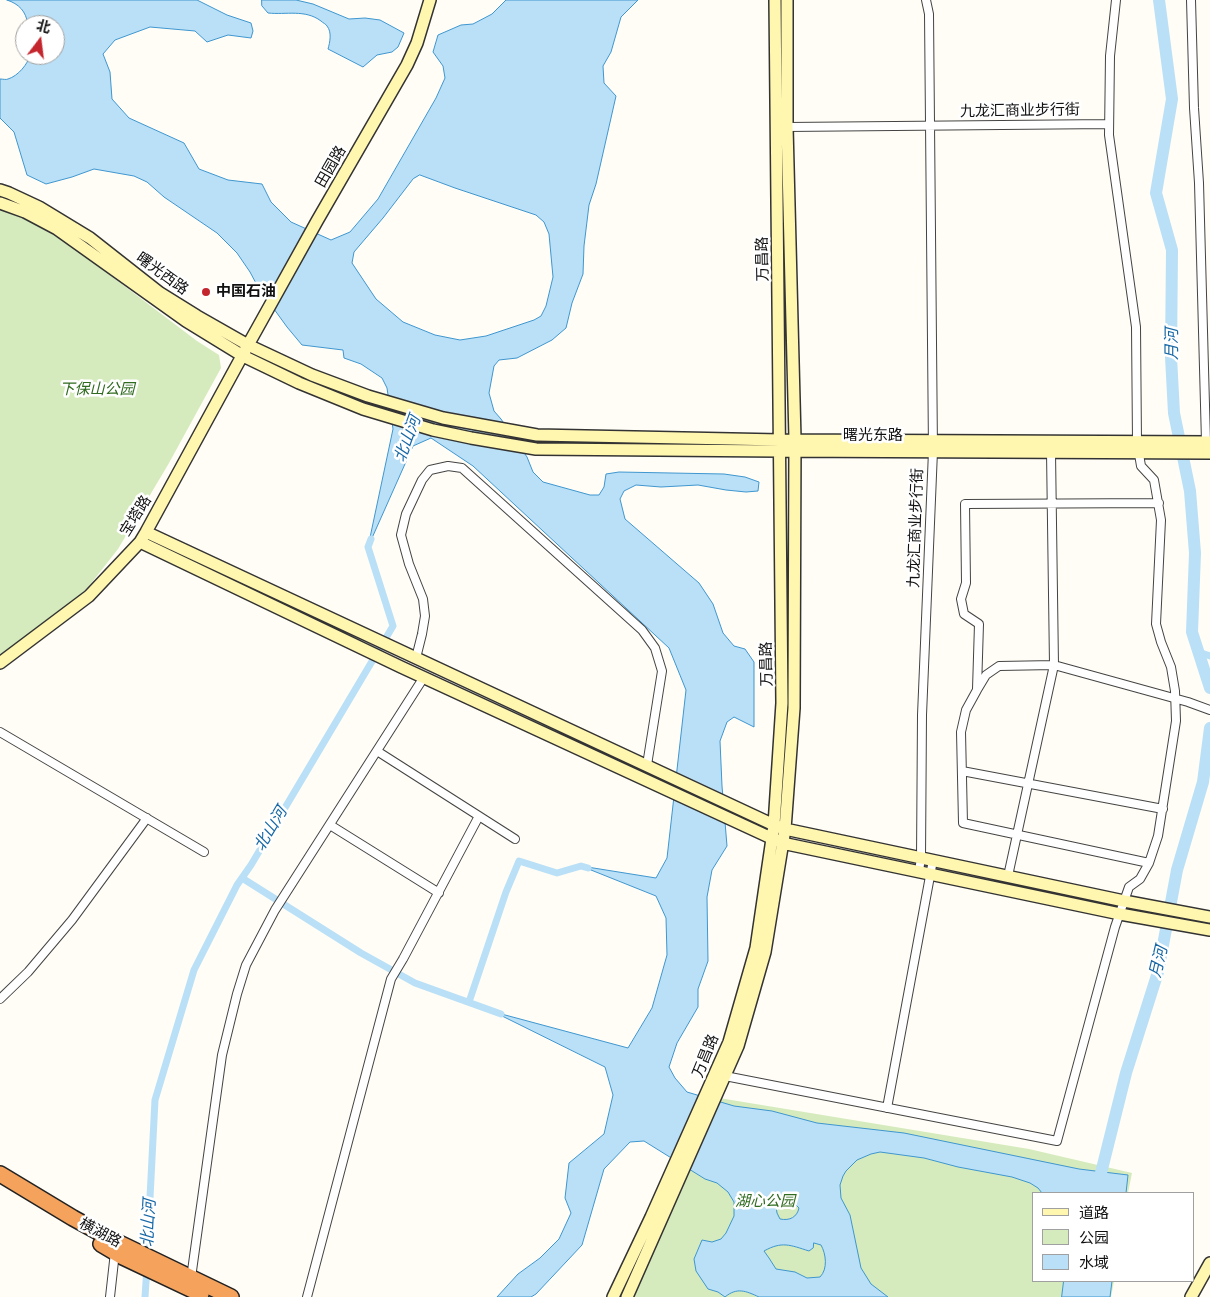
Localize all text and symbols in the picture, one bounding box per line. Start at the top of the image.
north arrow [15,15,65,65]
text: 北 [35,16,53,37]
street label: 九龙汇商业步行街 [960,101,1080,121]
street label: 田园路 [312,143,350,191]
street label: 万昌路 [754,236,772,282]
street label: 曙光西路 [132,249,192,299]
place label: 中国石油 [216,283,276,301]
marker: 中国石油 [200,286,212,298]
water label: 月河 [1162,328,1182,360]
park label: 下保山公园 [60,381,134,399]
water label: 北山河 [391,413,425,465]
street label: 曙光东路 [843,427,903,445]
street label: 九龙汇商业步行街 [905,468,927,588]
street label: 宝塔路 [116,492,156,540]
street label: 万昌路 [758,641,776,687]
water label: 北山河 [250,803,292,855]
water label: 月河 [1146,944,1172,980]
street label: 万昌路 [689,1032,723,1080]
legend [1032,1192,1195,1282]
park label: 湖心公园 [735,1193,795,1211]
water label: 北山河 [138,1199,160,1247]
text: 道路 [1079,1203,1109,1222]
street label: 横湖路 [76,1214,124,1252]
text: 公园 [1079,1228,1109,1247]
text: 水域 [1079,1253,1109,1272]

